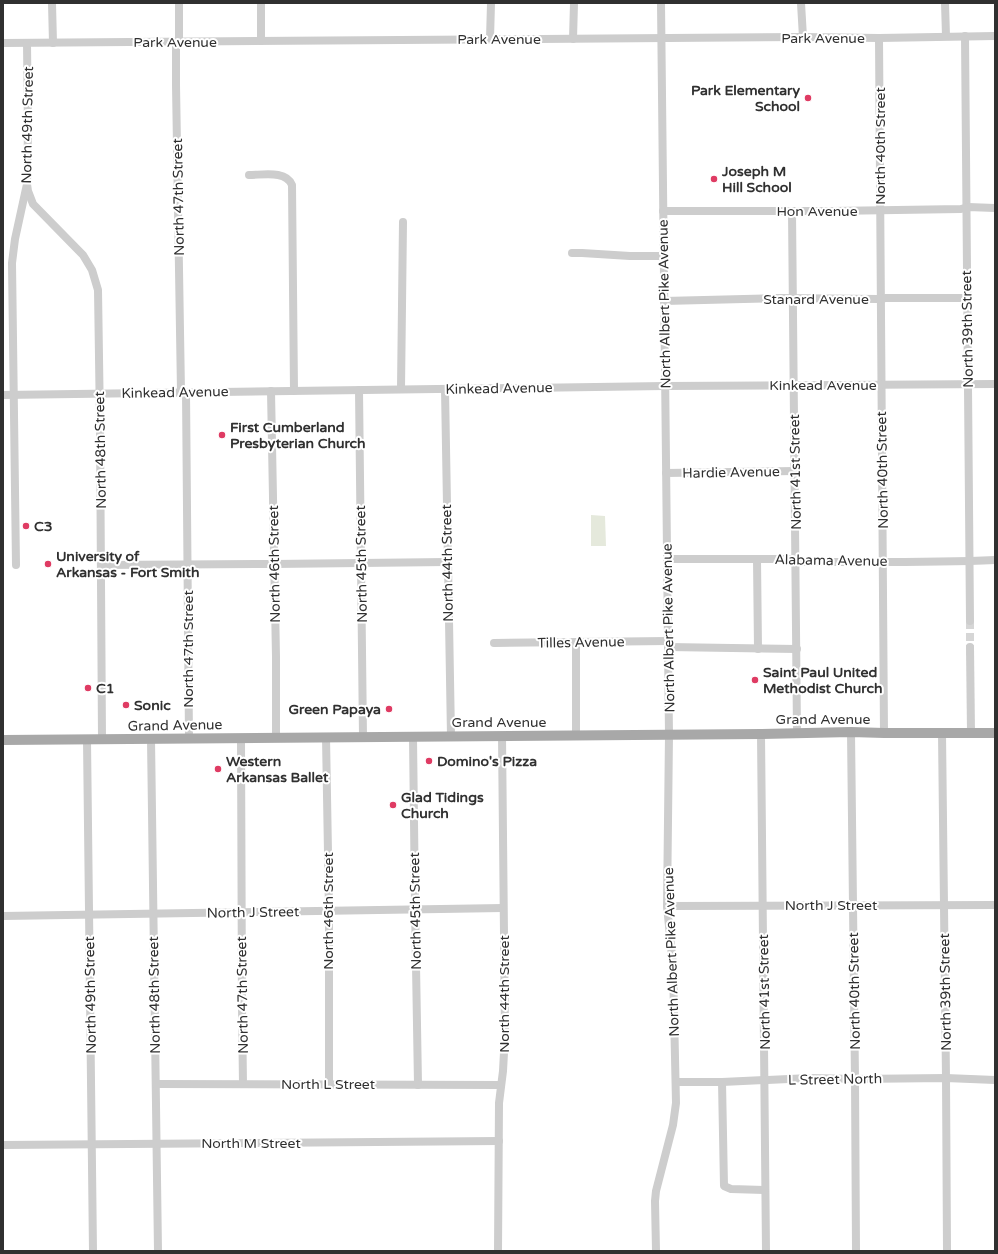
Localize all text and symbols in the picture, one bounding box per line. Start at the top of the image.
street label: Park Avenue [781,30,865,47]
street label: Park Avenue [457,31,541,48]
street label: Park Avenue [133,34,217,51]
street label: North 49th Street [18,65,37,184]
place label: Park Elementary School [691,82,800,115]
street label: North 40th Street [872,87,889,205]
marker: Park Elementary School [803,93,813,103]
street label: North 47th Street [169,137,188,256]
place label: Joseph M Hill School [721,163,792,196]
marker: Joseph M Hill School [709,174,719,184]
street label: Hon Avenue [776,203,858,220]
street label: North Albert Pike Avenue [655,219,674,389]
street label: North 39th Street [958,269,977,388]
street label: Stanard Avenue [763,291,869,308]
street label: Kinkead Avenue [769,377,877,394]
street label: Kinkead Avenue [445,379,553,398]
street label: Kinkead Avenue [121,383,229,402]
street label: North 48th Street [91,390,110,509]
street label: North 40th Street [873,410,892,529]
street label: North 41st Street [786,413,805,530]
place label: First Cumberland Presbyterian Church [230,419,366,452]
marker: First Cumberland Presbyterian Church [217,430,227,440]
street label: Hardie Avenue [682,463,780,482]
street label: North 44th Street [438,503,457,622]
street label: North 46th Street [265,504,284,623]
street label: North 45th Street [352,504,371,623]
place label: C3 [34,518,53,535]
marker: C3 [21,521,31,531]
street label: North Albert Pike Avenue [659,543,678,713]
place label: University of Arkansas - Fort Smith [56,548,199,581]
street label: Alabama Avenue [774,551,888,570]
marker: University of Arkansas - Fort Smith [43,559,53,569]
street label: North 47th Street [180,590,197,708]
street label: Tilles Avenue [537,633,625,652]
place label: Saint Paul United Methodist Church [763,664,882,697]
marker: Saint Paul United Methodist Church [750,675,760,685]
place label: C1 [96,680,115,697]
marker: C1 [83,683,93,693]
place label: Sonic [134,697,171,714]
marker: Sonic [121,700,131,710]
place label: Green Papaya [288,701,381,718]
marker: Green Papaya [384,704,394,714]
street label: Grand Avenue [776,711,871,728]
street label: Grand Avenue [452,714,547,731]
street label: Grand Avenue [127,716,223,735]
place label: Western Arkansas Ballet [226,753,329,786]
place label: Domino's Pizza [437,753,537,770]
marker: Domino's Pizza [424,756,434,766]
marker: Western Arkansas Ballet [213,764,223,774]
place label: Glad Tidings Church [401,789,484,822]
marker: Glad Tidings Church [388,800,398,810]
street label: North 45th Street [406,851,425,970]
street label: North 46th Street [320,852,337,970]
street label: North Albert Pike Avenue [660,867,683,1037]
street label: North J Street [785,897,878,914]
street label: North J Street [207,903,300,922]
street label: North 40th Street [845,931,864,1050]
street label: North 39th Street [936,932,955,1051]
street label: North 41st Street [755,933,774,1050]
street label: North 49th Street [81,935,100,1054]
street label: North 48th Street [145,935,164,1054]
street label: North 47th Street [233,935,252,1054]
street label: North 44th Street [496,935,513,1053]
street label: L Street North [788,1070,882,1089]
street label: North L Street [281,1076,376,1093]
street label: North M Street [201,1135,301,1152]

